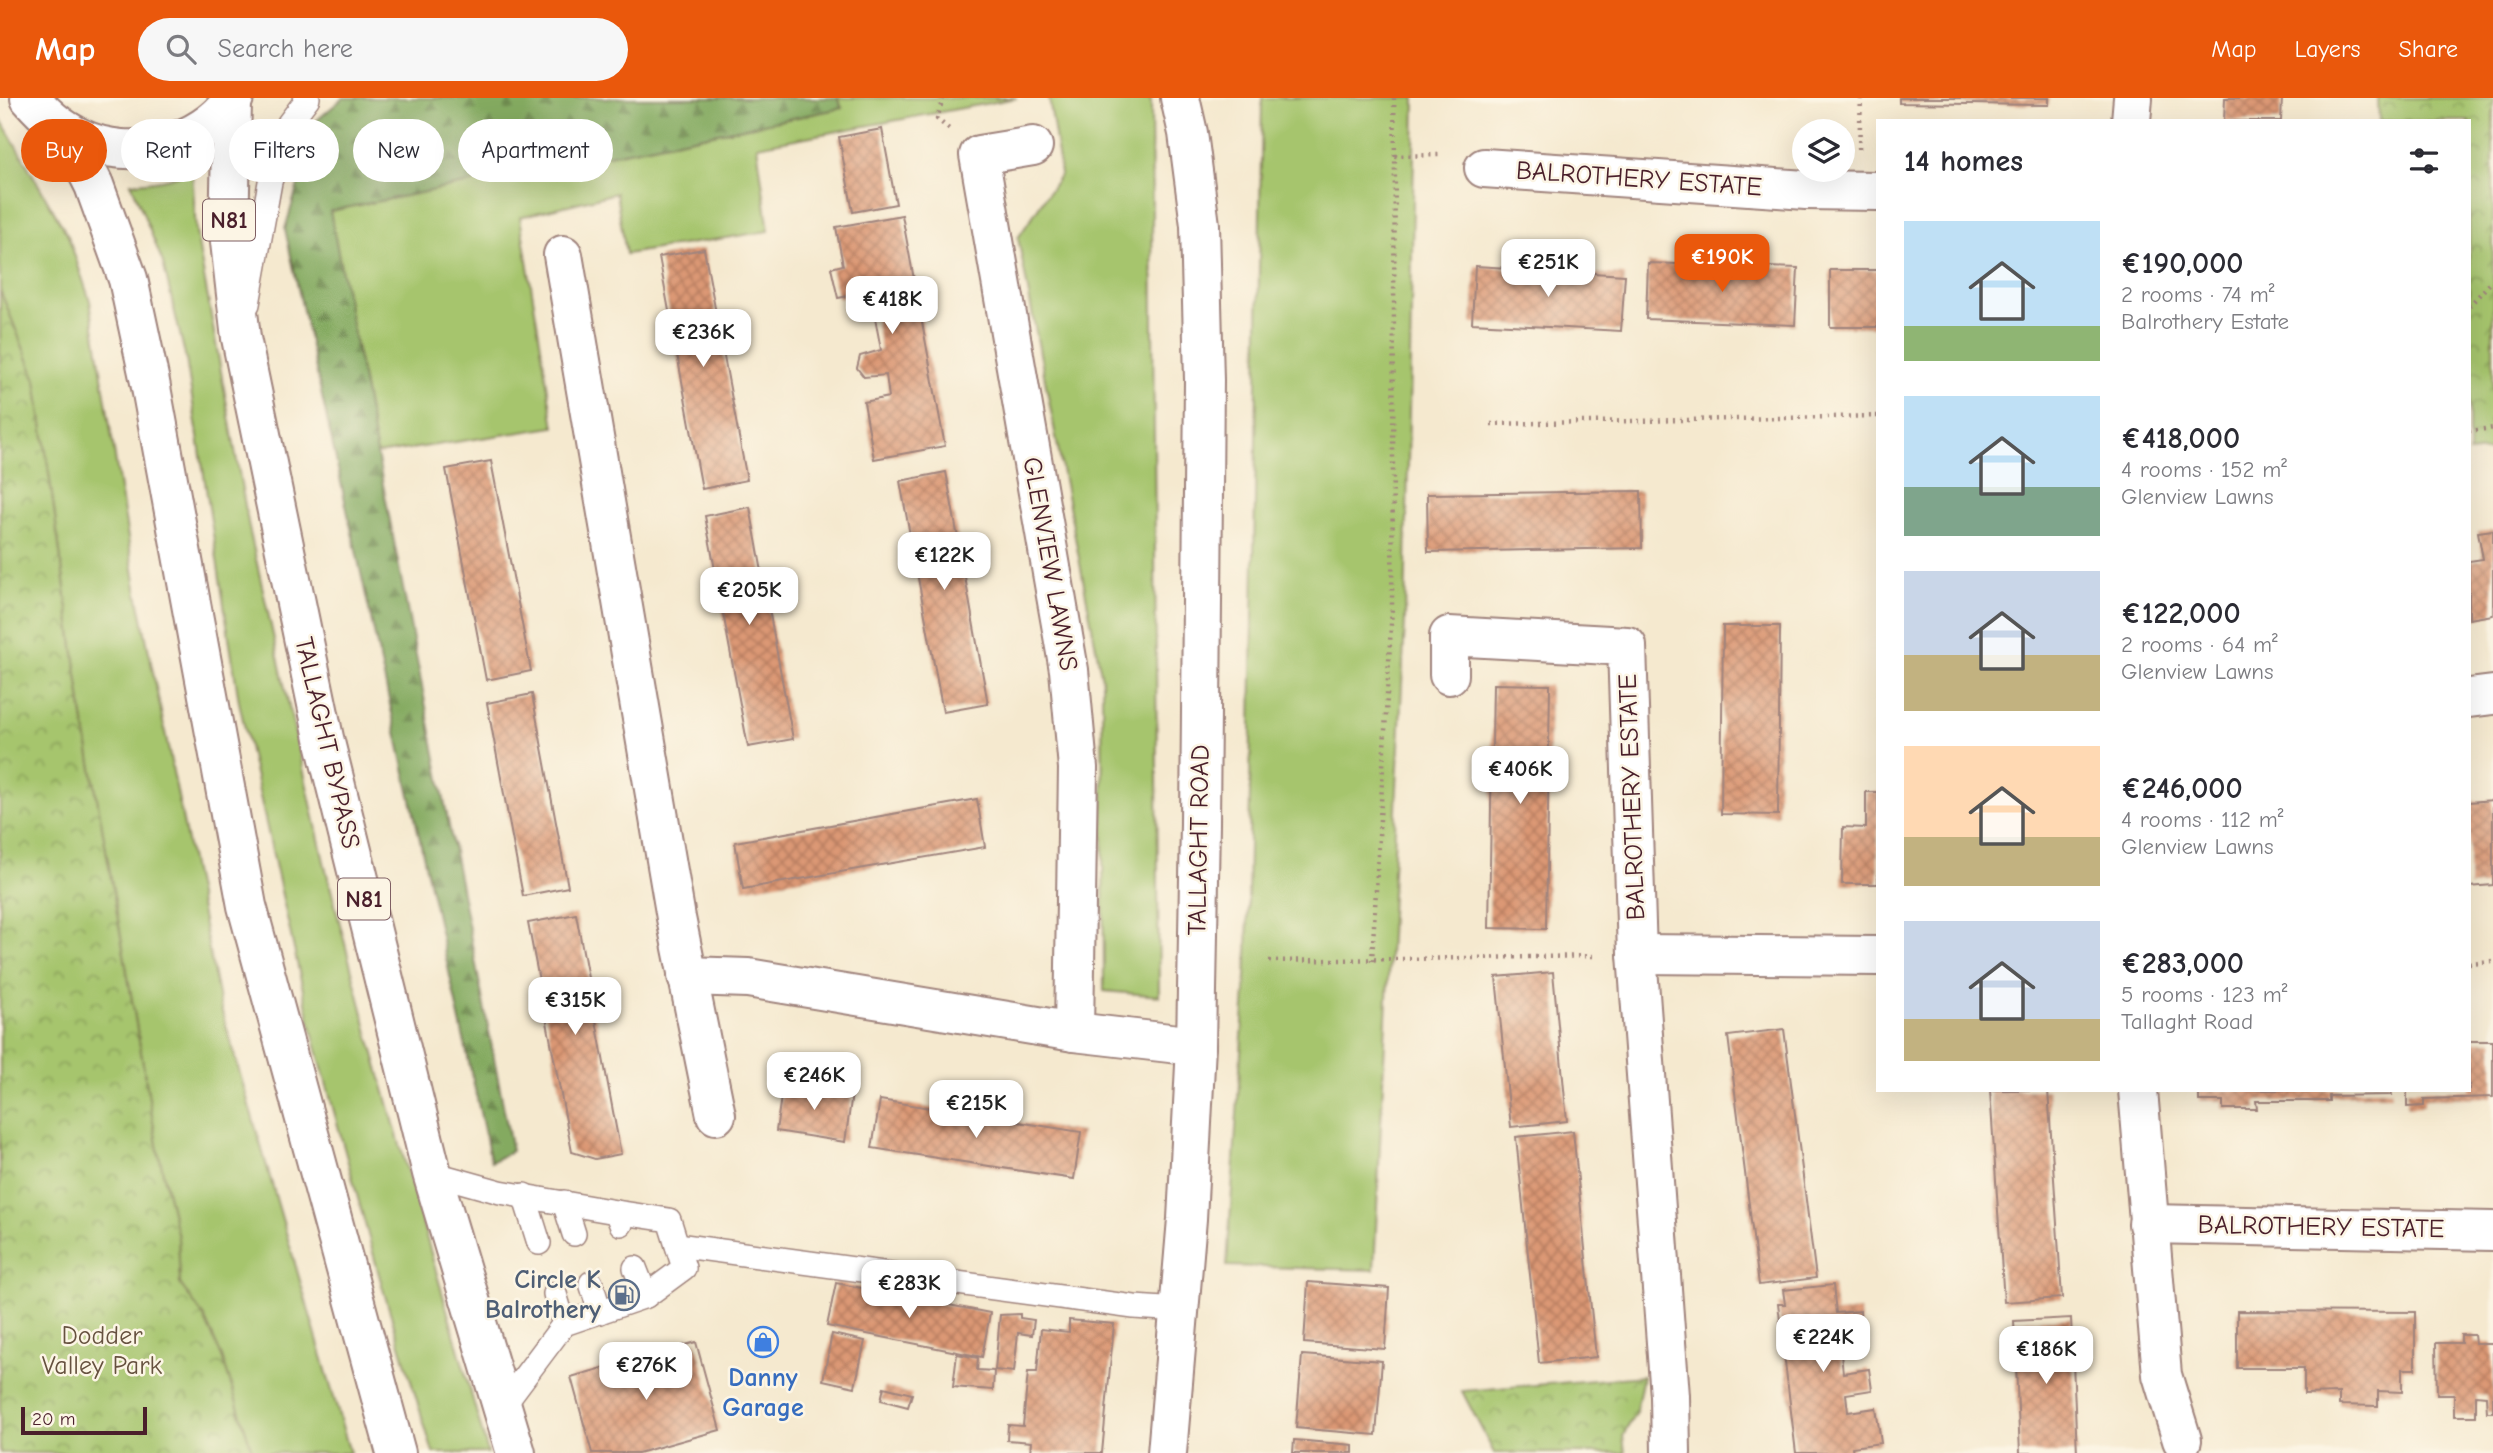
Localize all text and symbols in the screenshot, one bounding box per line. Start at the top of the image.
search box [138,18,628,81]
text: Map [35,30,96,68]
icon: search [162,30,200,68]
text: Search here [218,34,353,64]
text: Map [2211,35,2257,63]
text: Layers [2295,35,2360,63]
text: Share [2398,35,2458,63]
chip: Buy [21,119,107,182]
chip: Rent [121,119,215,182]
chip: Filters [229,119,339,182]
chip: New [353,119,444,182]
chip: Apartment [458,119,613,182]
map controls [1792,119,1855,182]
button: layers [1792,119,1855,182]
icon: filters [2405,142,2443,180]
text: 14 homes [1904,144,2023,179]
street label: BALROTHERY ESTATE [1515,155,1763,203]
road number: N81 [203,199,255,240]
pin: €190K [1673,234,1771,294]
pin: €251K [1499,240,1597,299]
text: €190K [1690,243,1754,270]
text: €190,000 [2121,246,2244,281]
text: €251K [1517,248,1579,275]
icon: home [1960,249,2044,333]
pin: €418K [843,276,941,336]
text: 2 rooms · 74 m² [2121,281,2274,308]
text: €418K [862,285,922,312]
text: Balrothery Estate [2121,308,2289,335]
pin: €236K [654,310,752,369]
text: €236K [671,318,735,345]
text: €418,000 [2121,421,2240,456]
icon: home [1960,424,2044,508]
street label: GLENVIEW LAWNS [1016,455,1084,673]
text: 4 rooms · 152 m² [2121,456,2287,483]
text: Glenview Lawns [2121,483,2274,510]
pin: €122K [895,532,993,592]
text: €122K [914,541,974,568]
pin: €205K [700,568,798,627]
text: €205K [716,576,782,603]
text: €122,000 [2121,596,2241,631]
icon: home [1960,599,2044,683]
text: 2 rooms · 64 m² [2121,631,2278,658]
street label: TALLAGHT BYPASS [288,634,366,852]
text: Glenview Lawns [2121,658,2274,685]
street label: BALROTHERY ESTATE [1613,673,1651,921]
street label: TALLAGHT ROAD [1182,744,1216,936]
pin: €406K [1471,746,1569,806]
text: €406K [1488,755,1552,782]
text: €246,000 [2121,771,2243,806]
icon: home [1960,774,2044,858]
text: 4 rooms · 112 m² [2121,806,2284,833]
text: Glenview Lawns [2121,833,2274,860]
road number: N81 [338,878,390,920]
text: €283,000 [2121,946,2244,981]
icon: home [1960,949,2044,1033]
pin: €315K [526,978,624,1037]
text: 5 rooms · 123 m² [2121,981,2287,1008]
text: €315K [544,986,606,1013]
text: Tallaght Road [2121,1008,2253,1035]
pin: €246K [765,1052,863,1112]
text: €246K [783,1061,845,1088]
pin: €215K [927,1080,1025,1140]
text: €215K [945,1089,1007,1116]
street label: BALROTHERY ESTATE [2197,1210,2445,1244]
pin: €283K [860,1260,958,1320]
place label: Circle K Balrothery [485,1265,601,1325]
text: €283K [877,1269,941,1296]
fuel station icon: Circle K Balrothery [607,1278,641,1312]
pin: €224K [1774,1314,1872,1374]
park label: Dodder Valley Park [42,1321,163,1381]
text: €224K [1792,1323,1854,1350]
shop icon: Danny Garage [746,1325,780,1359]
pin: €186K [1997,1326,2095,1386]
text: €186K [2015,1335,2077,1362]
pin: €276K [597,1342,695,1402]
text: €276K [615,1351,677,1378]
place label: Danny Garage [722,1363,804,1423]
scale bar [21,1404,147,1436]
text: 20 m [32,1408,76,1430]

